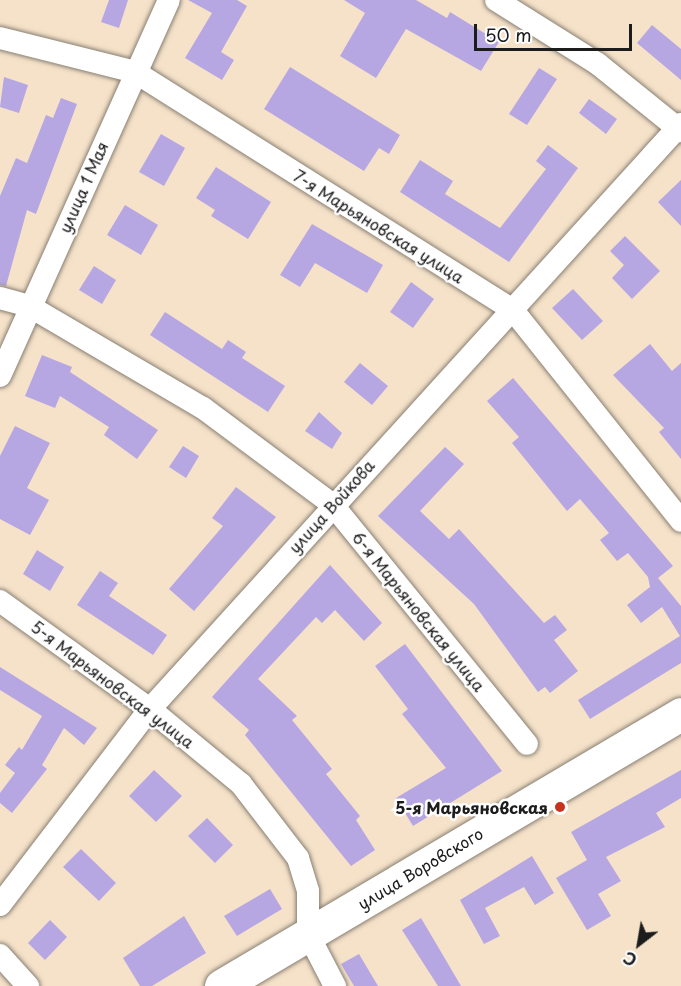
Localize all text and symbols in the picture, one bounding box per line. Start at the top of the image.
scale bar [477,12,634,50]
text: 50 m [485,21,532,48]
street label: улица 1 Мая [54,138,112,236]
street label: 7-я Марьяновская улица [290,165,468,287]
street label: улица Войкова [284,455,378,557]
street label: 6-я Марьяновская улица [348,527,490,695]
street label: 5-я Марьяновская улица [27,616,199,752]
place label: 5-я Марьяновская [395,797,548,817]
marker: 5-я Марьяновская [553,800,567,814]
street label: улица Воровского [354,823,486,913]
north arrow [609,914,669,974]
text: С [618,946,641,973]

